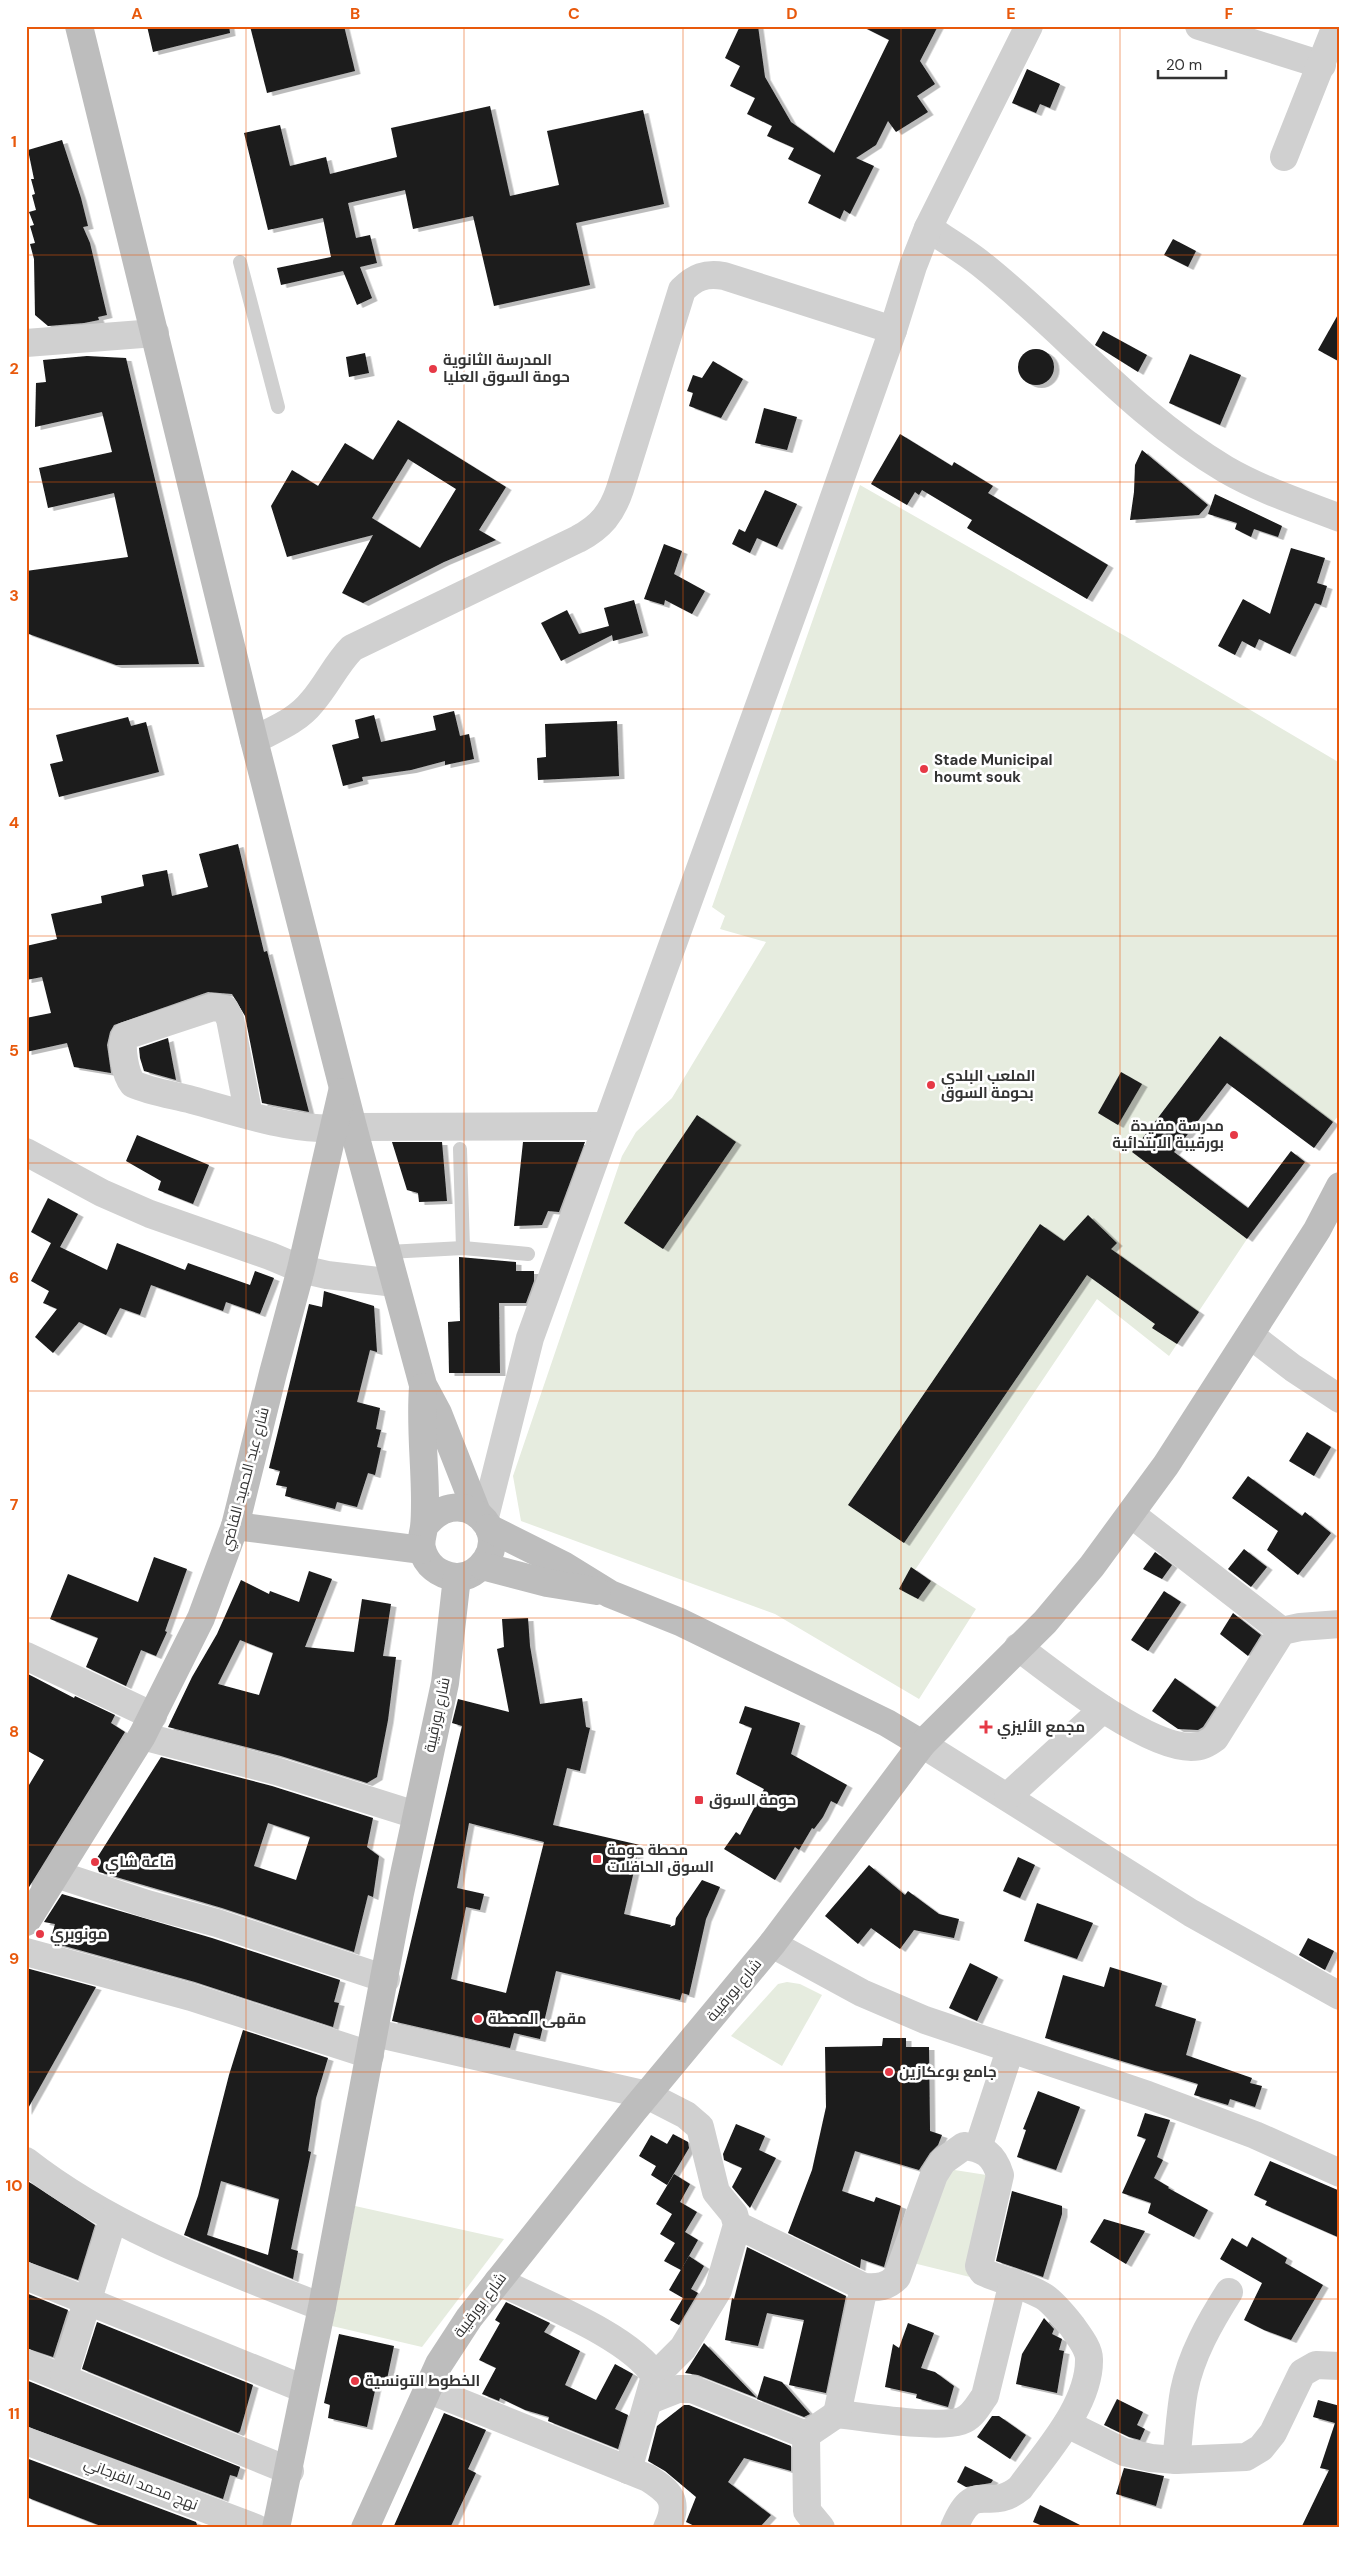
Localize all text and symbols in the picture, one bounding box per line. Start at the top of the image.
text: A [131,3,143,24]
text: B [350,3,360,24]
text: C [568,3,580,24]
text: D [786,3,798,24]
text: E [1006,3,1016,24]
text: F [1225,3,1234,24]
scale bar [1158,48,1226,80]
text: 20 m [1166,55,1202,75]
text: 1 [11,131,17,152]
place label: المدرسة الثانوية حومة السوق العليا [443,350,570,387]
text: 2 [9,358,19,379]
marker: المدرسة الثانوية حومة السوق العليا [427,363,439,375]
text: 3 [9,585,19,606]
place label: Stade Municipal houmt souk [934,750,1052,787]
marker: Stade Municipal houmt souk [918,763,930,775]
text: 4 [9,812,19,833]
text: 5 [9,1040,19,1061]
place label: الملعب البلدي بحومة السوق [941,1066,1035,1103]
marker: الملعب البلدي بحومة السوق [925,1079,937,1091]
place label: مدرسة مفيدة بورقيبة الابتدائية [1112,1116,1224,1153]
marker: مدرسة مفيدة بورقيبة الابتدائية [1228,1129,1240,1141]
text: 6 [9,1267,19,1288]
street label: شارع عبد الحميد القاضي [216,1405,276,1554]
text: 7 [10,1494,19,1515]
street label: شارع بورقيبة [419,1676,456,1755]
place label: مجمع الأليزي [997,1717,1085,1739]
marker: مجمع الأليزي [979,1720,993,1734]
text: 8 [9,1721,19,1742]
place label: حومة السوق [709,1790,796,1810]
marker: حومة السوق [693,1794,705,1806]
place label: محطة حومة السوق الحافلات [607,1840,714,1877]
place label: قاعة شاي [105,1852,174,1874]
marker: محطة حومة السوق الحافلات [591,1853,603,1865]
marker: قاعة شاي [89,1856,101,1868]
place label: مونوبري [50,1924,108,1946]
marker: مونوبري [34,1928,46,1940]
text: 9 [9,1948,19,1969]
street label: شارع بورقيبة [702,1954,767,2026]
place label: مقهى المحطة [488,2009,586,2029]
marker: مقهى المحطة [472,2013,484,2025]
place label: جامع بوعكازين [899,2062,997,2082]
marker: جامع بوعكازين [883,2066,895,2078]
text: 10 [5,2175,23,2196]
street label: شارع بورقيبة [449,2269,512,2342]
place label: الخطوط التونسية [365,2371,480,2391]
marker: الخطوط التونسية [349,2375,361,2387]
text: 11 [8,2403,20,2424]
street label: نهج محمد الفرجاني [80,2453,201,2517]

